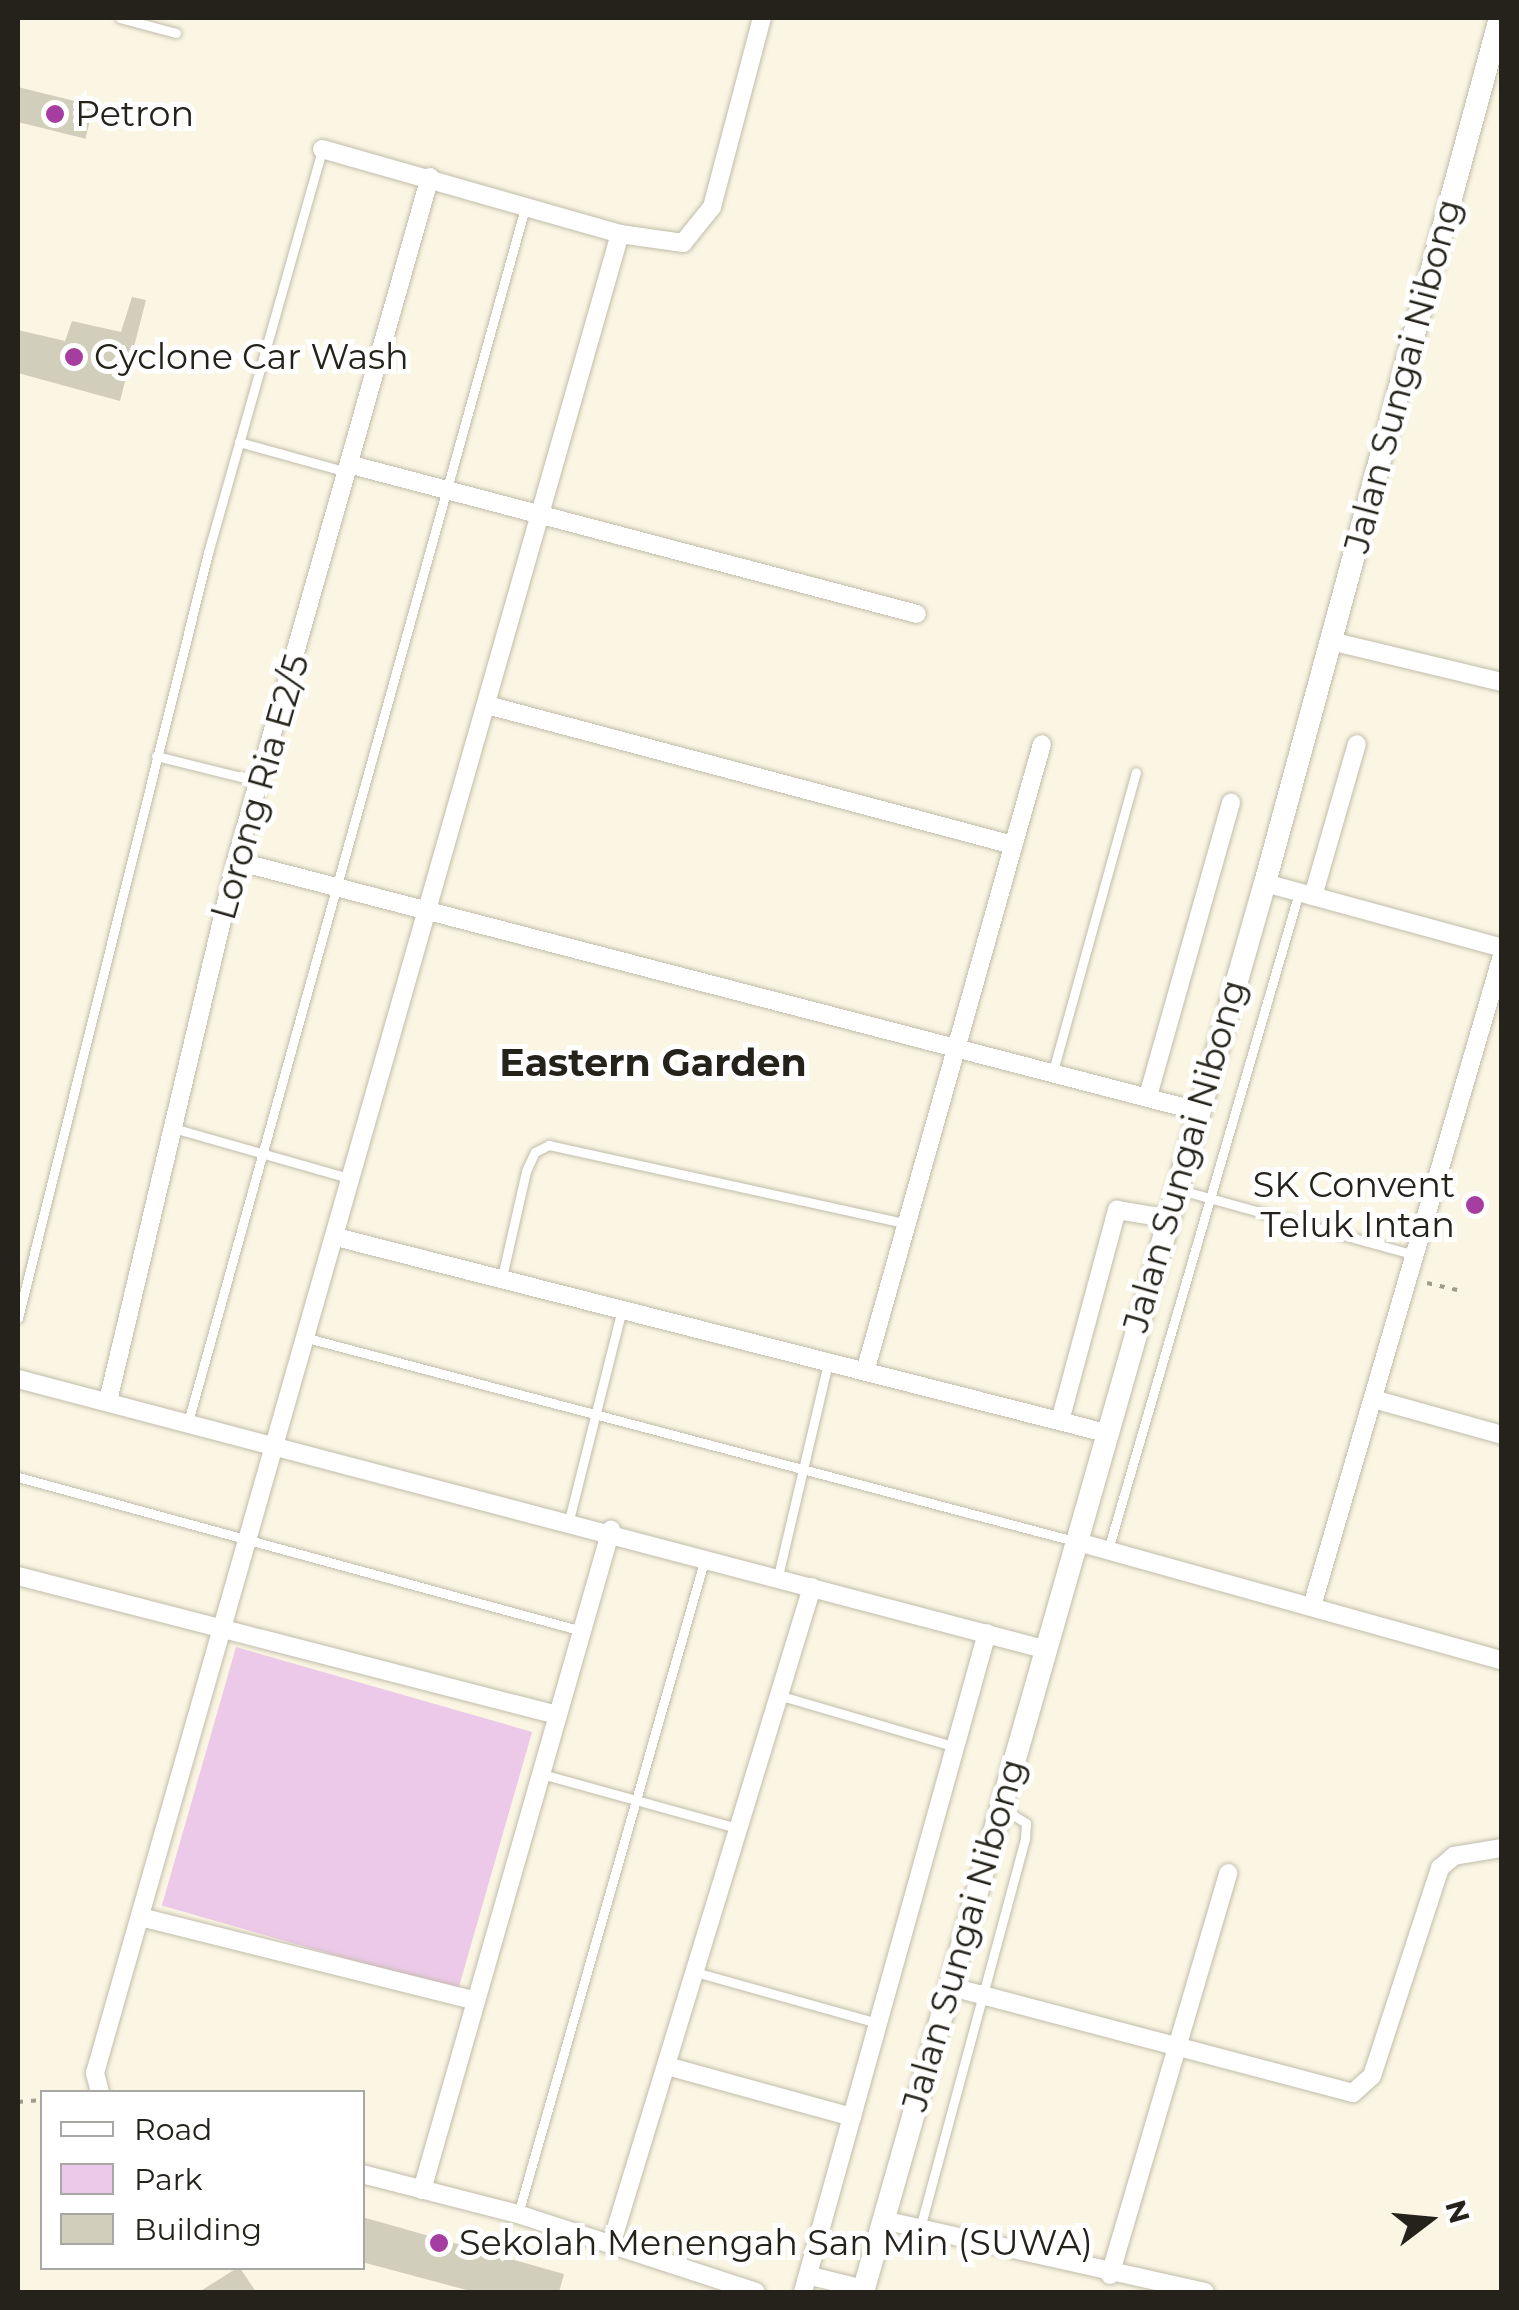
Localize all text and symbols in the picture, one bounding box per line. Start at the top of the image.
place label: Petron [75,93,194,135]
marker: Petron [44,103,66,125]
street label: Jalan Sungai Nibong [1336,195,1470,557]
place label: Cyclone Car Wash [94,336,409,378]
marker: Cyclone Car Wash [63,346,85,368]
street label: Lorong Ria E2/5 [202,649,318,925]
street label: Jalan Sungai Nibong [1115,975,1255,1337]
district label: Eastern Garden [499,1040,807,1086]
place label: SK Convent Teluk Intan [1253,1164,1455,1246]
marker: SK Convent Teluk Intan [1464,1194,1486,1216]
street label: Jalan Sungai Nibong [894,1754,1034,2116]
legend [40,2090,365,2270]
text: Road [134,2111,212,2148]
text: Park [134,2161,203,2198]
north arrow [1379,2170,1479,2270]
text: N [1438,2196,1477,2227]
text: Building [134,2211,262,2248]
place label: Sekolah Menengah San Min (SUWA) [459,2222,1093,2264]
marker: Sekolah Menengah San Min (SUWA) [428,2232,450,2254]

